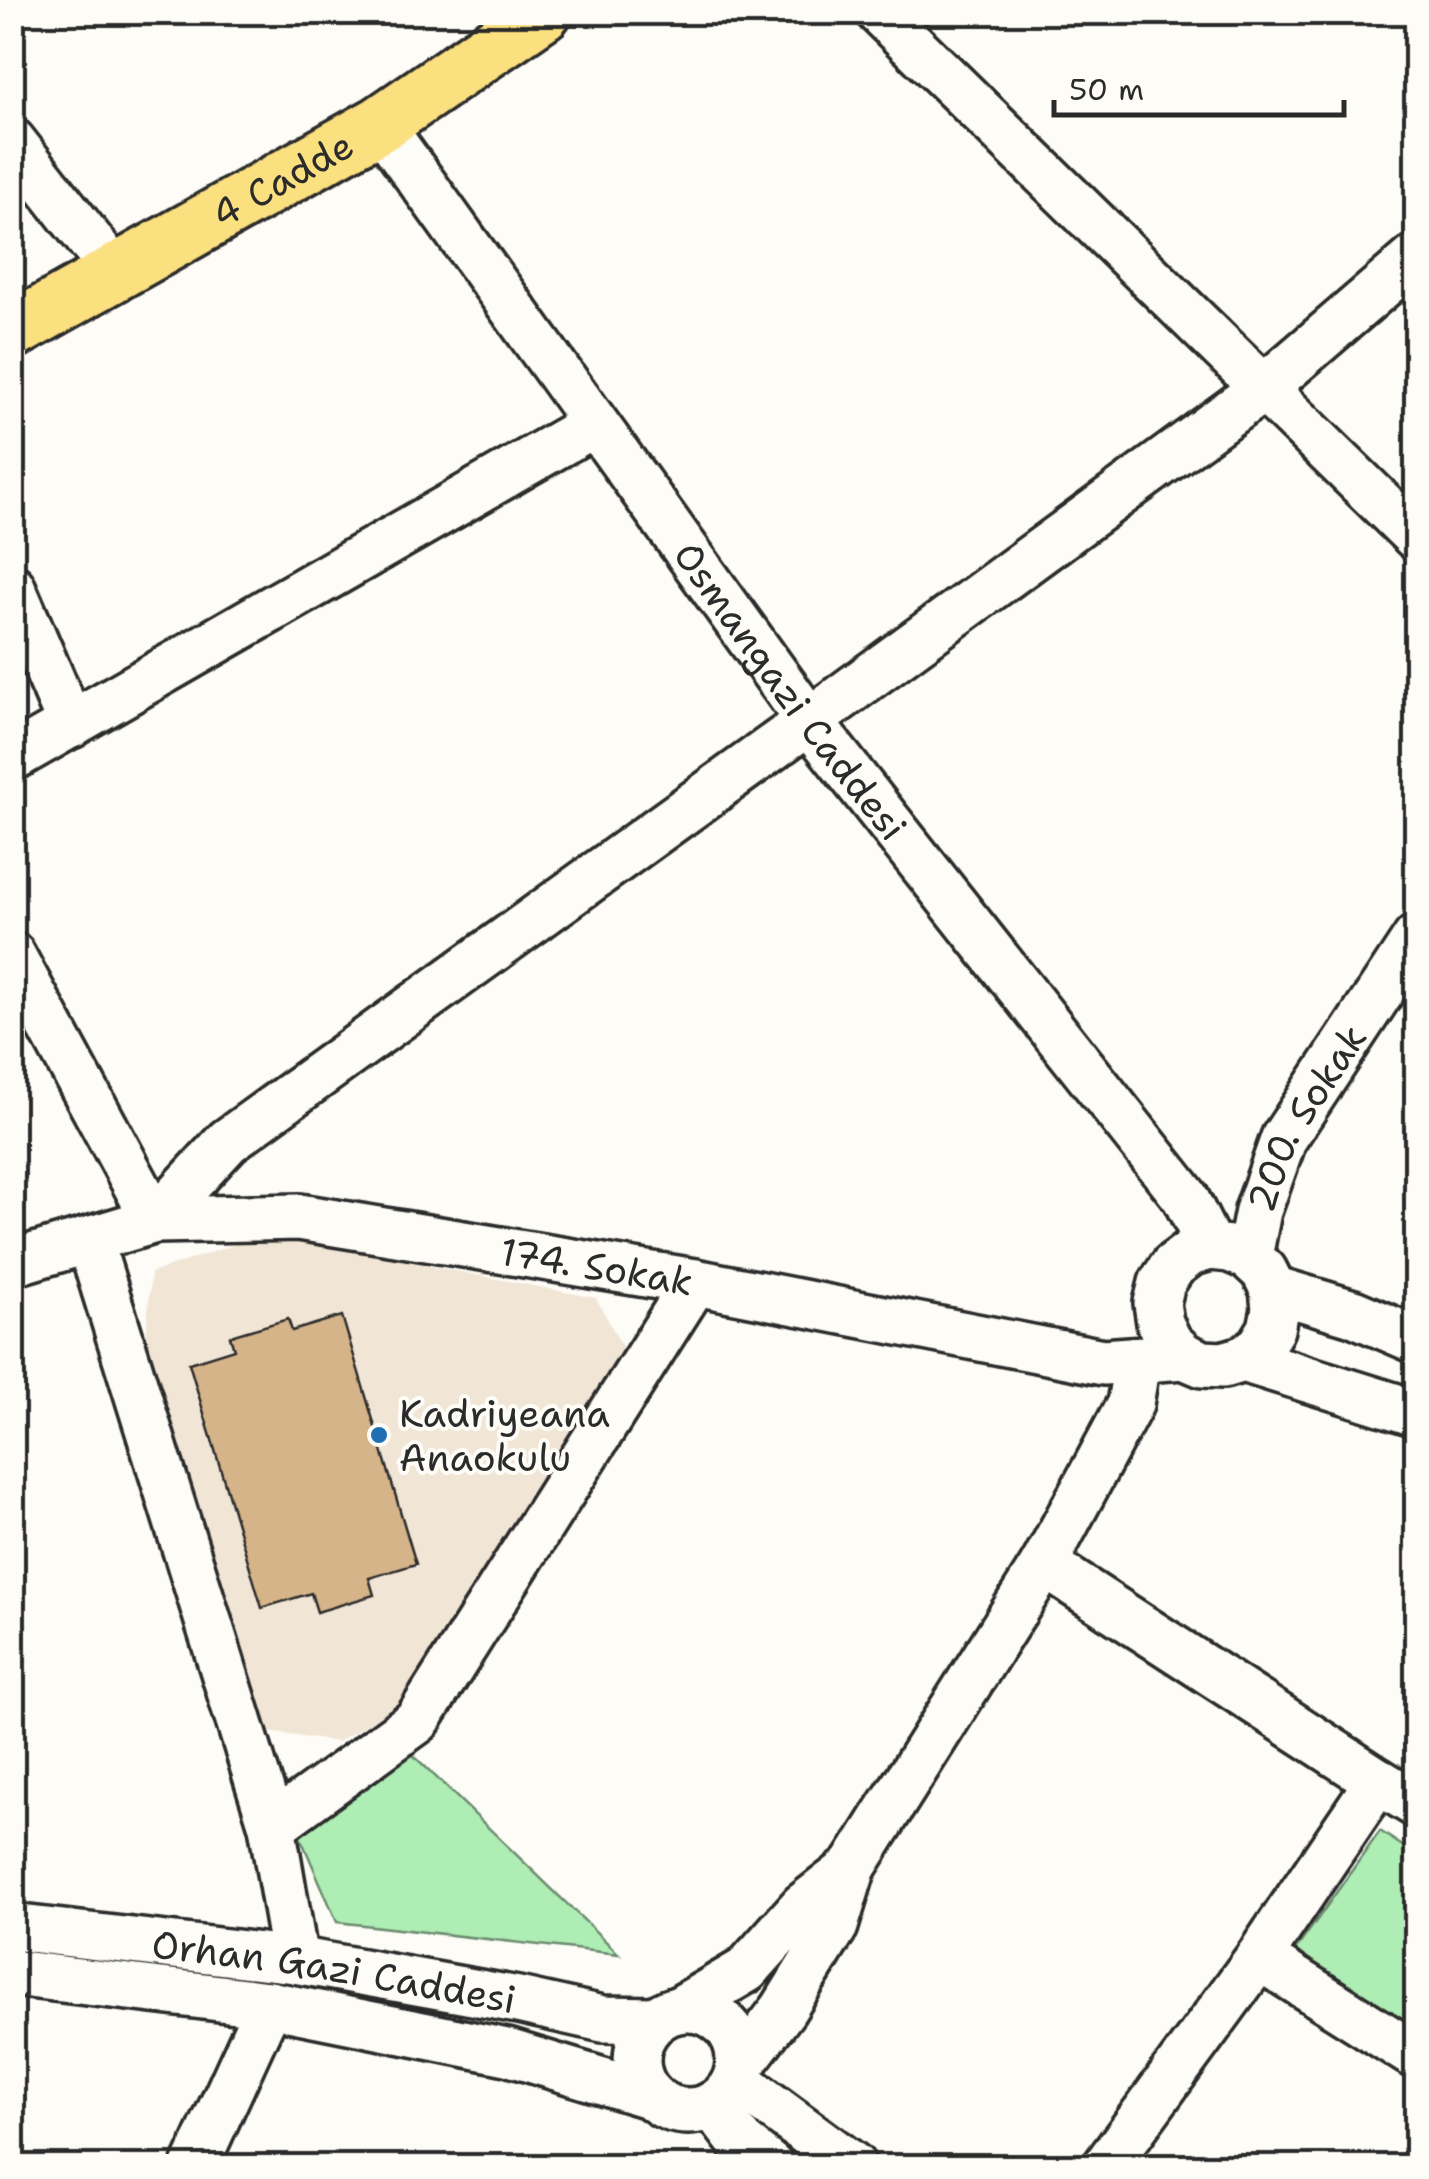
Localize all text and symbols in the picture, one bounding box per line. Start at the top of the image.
scale bar [1054,55,1344,117]
text: 50 m [1069,69,1144,110]
street label: 4 Cadde [202,119,362,239]
street label: Osmangazi Caddesi [663,531,919,851]
street label: 200. Sokak [1234,1014,1378,1218]
street label: 174. Sokak [496,1225,697,1307]
place label: Kadriyeana Anaokulu [399,1388,610,1483]
marker: Kadriyeana Anaokulu [368,1424,390,1446]
street label: Orhan Gazi Caddesi [149,1918,520,2025]

